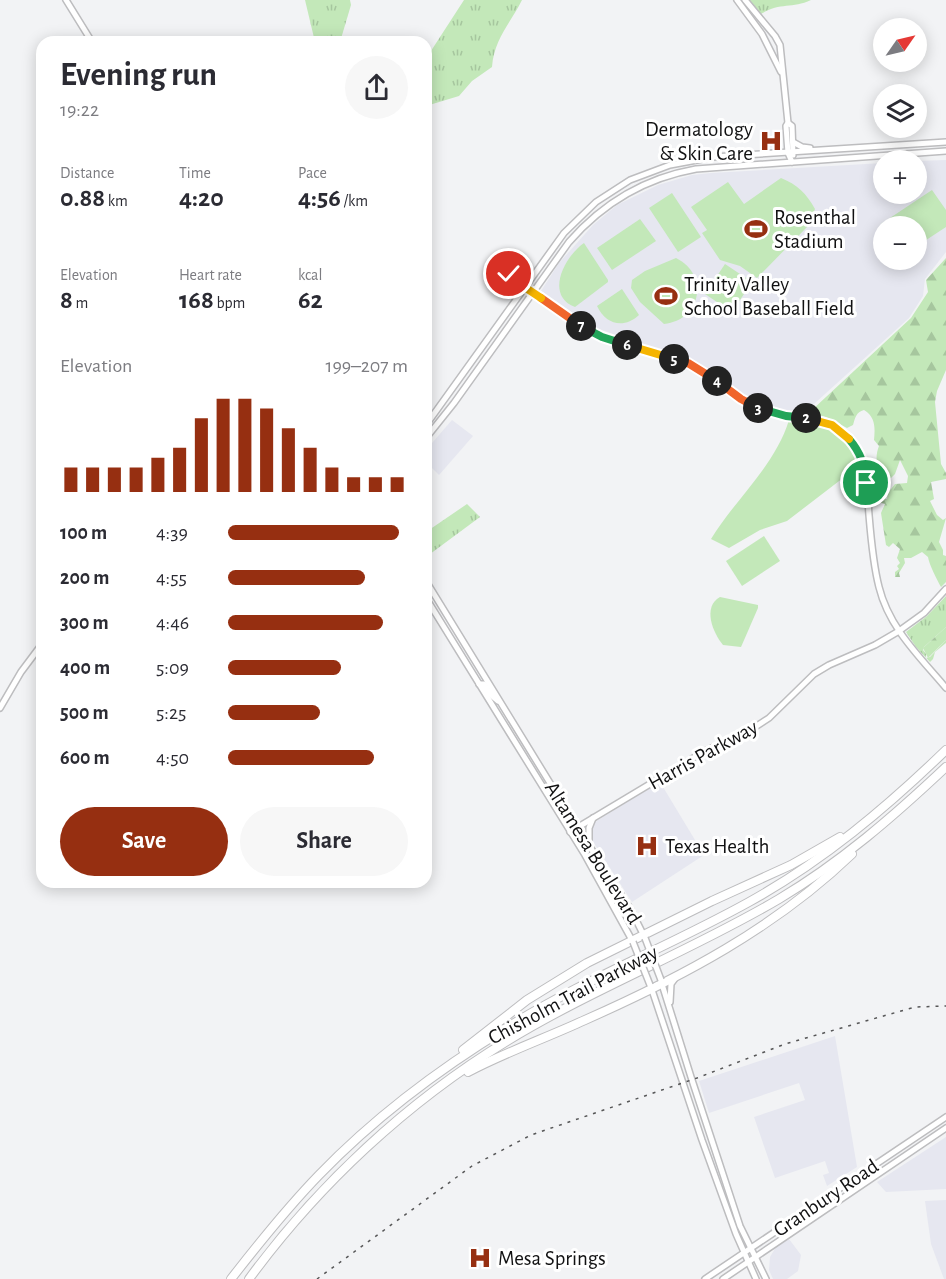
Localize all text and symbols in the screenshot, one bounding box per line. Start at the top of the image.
north arrow [873,18,927,72]
map controls [873,18,927,270]
button: share [345,56,408,119]
text: Evening run [60,59,217,92]
button: layers [873,84,927,138]
text: 19:22 [60,100,99,120]
place label: Dermatology & Skin Care [645,119,753,164]
hospital icon: Dermatology & Skin Care [758,128,784,154]
button: + [873,150,927,204]
text: Distance [60,165,114,181]
text: Time [179,165,211,181]
text: Pace [298,165,327,181]
text: 0.88 [60,185,105,211]
text: 4:20 [179,185,224,211]
text: 4:56 [298,185,341,211]
text: km [105,193,128,209]
text: /km [341,193,368,209]
place label: Rosenthal Stadium [774,207,856,252]
sports icon: Rosenthal Stadium [743,216,769,242]
button: − [873,216,927,270]
pin [483,248,534,299]
icon: check [492,257,525,290]
text: Elevation [60,267,118,283]
text: Heart rate [179,267,242,283]
text: kcal [298,267,322,283]
place label: Trinity Valley School Baseball Field [684,274,855,319]
sports icon: Trinity Valley School Baseball Field [653,283,679,309]
text: 8 [60,287,73,313]
text: 168 [179,287,214,313]
text: 62 [298,287,323,313]
text: m [73,295,88,311]
text: bpm [214,295,245,311]
pin: 7 [566,311,596,341]
text: 7 [578,318,584,334]
pin: 6 [612,330,642,360]
text: 6 [623,337,631,353]
pin: 5 [659,344,689,374]
text: 5 [671,351,677,367]
text: Elevation [60,356,132,376]
text: 199–207 m [326,356,408,376]
pin: 4 [702,366,732,396]
text: 4 [713,373,721,389]
pin: 3 [743,393,773,423]
text: 3 [755,400,761,416]
pin: 2 [791,403,821,433]
text: 2 [802,410,810,426]
pin [840,457,891,508]
icon: arrive [849,466,882,499]
text: 100 m [60,523,107,543]
text: 4:39 [156,523,188,543]
text: 200 m [60,568,109,588]
text: 4:55 [156,568,187,588]
text: 300 m [60,613,109,633]
text: 4:46 [156,613,189,633]
text: 400 m [60,658,110,678]
text: 5:09 [156,658,189,678]
text: 500 m [60,703,109,723]
text: 5:25 [156,703,186,723]
street label: Harris Parkway [645,716,761,794]
text: 600 m [60,748,110,768]
text: 4:50 [156,748,189,768]
street label: Altamesa Boulevard [541,778,645,928]
button: Save [60,807,228,876]
button: Share [240,807,408,876]
hospital icon: Texas Health [634,833,660,859]
place label: Texas Health [665,836,769,857]
street label: Chisholm Trail Parkway [485,941,661,1049]
street label: Granbury Road [770,1155,882,1241]
hospital icon: Mesa Springs [467,1245,493,1271]
place label: Mesa Springs [498,1248,606,1269]

